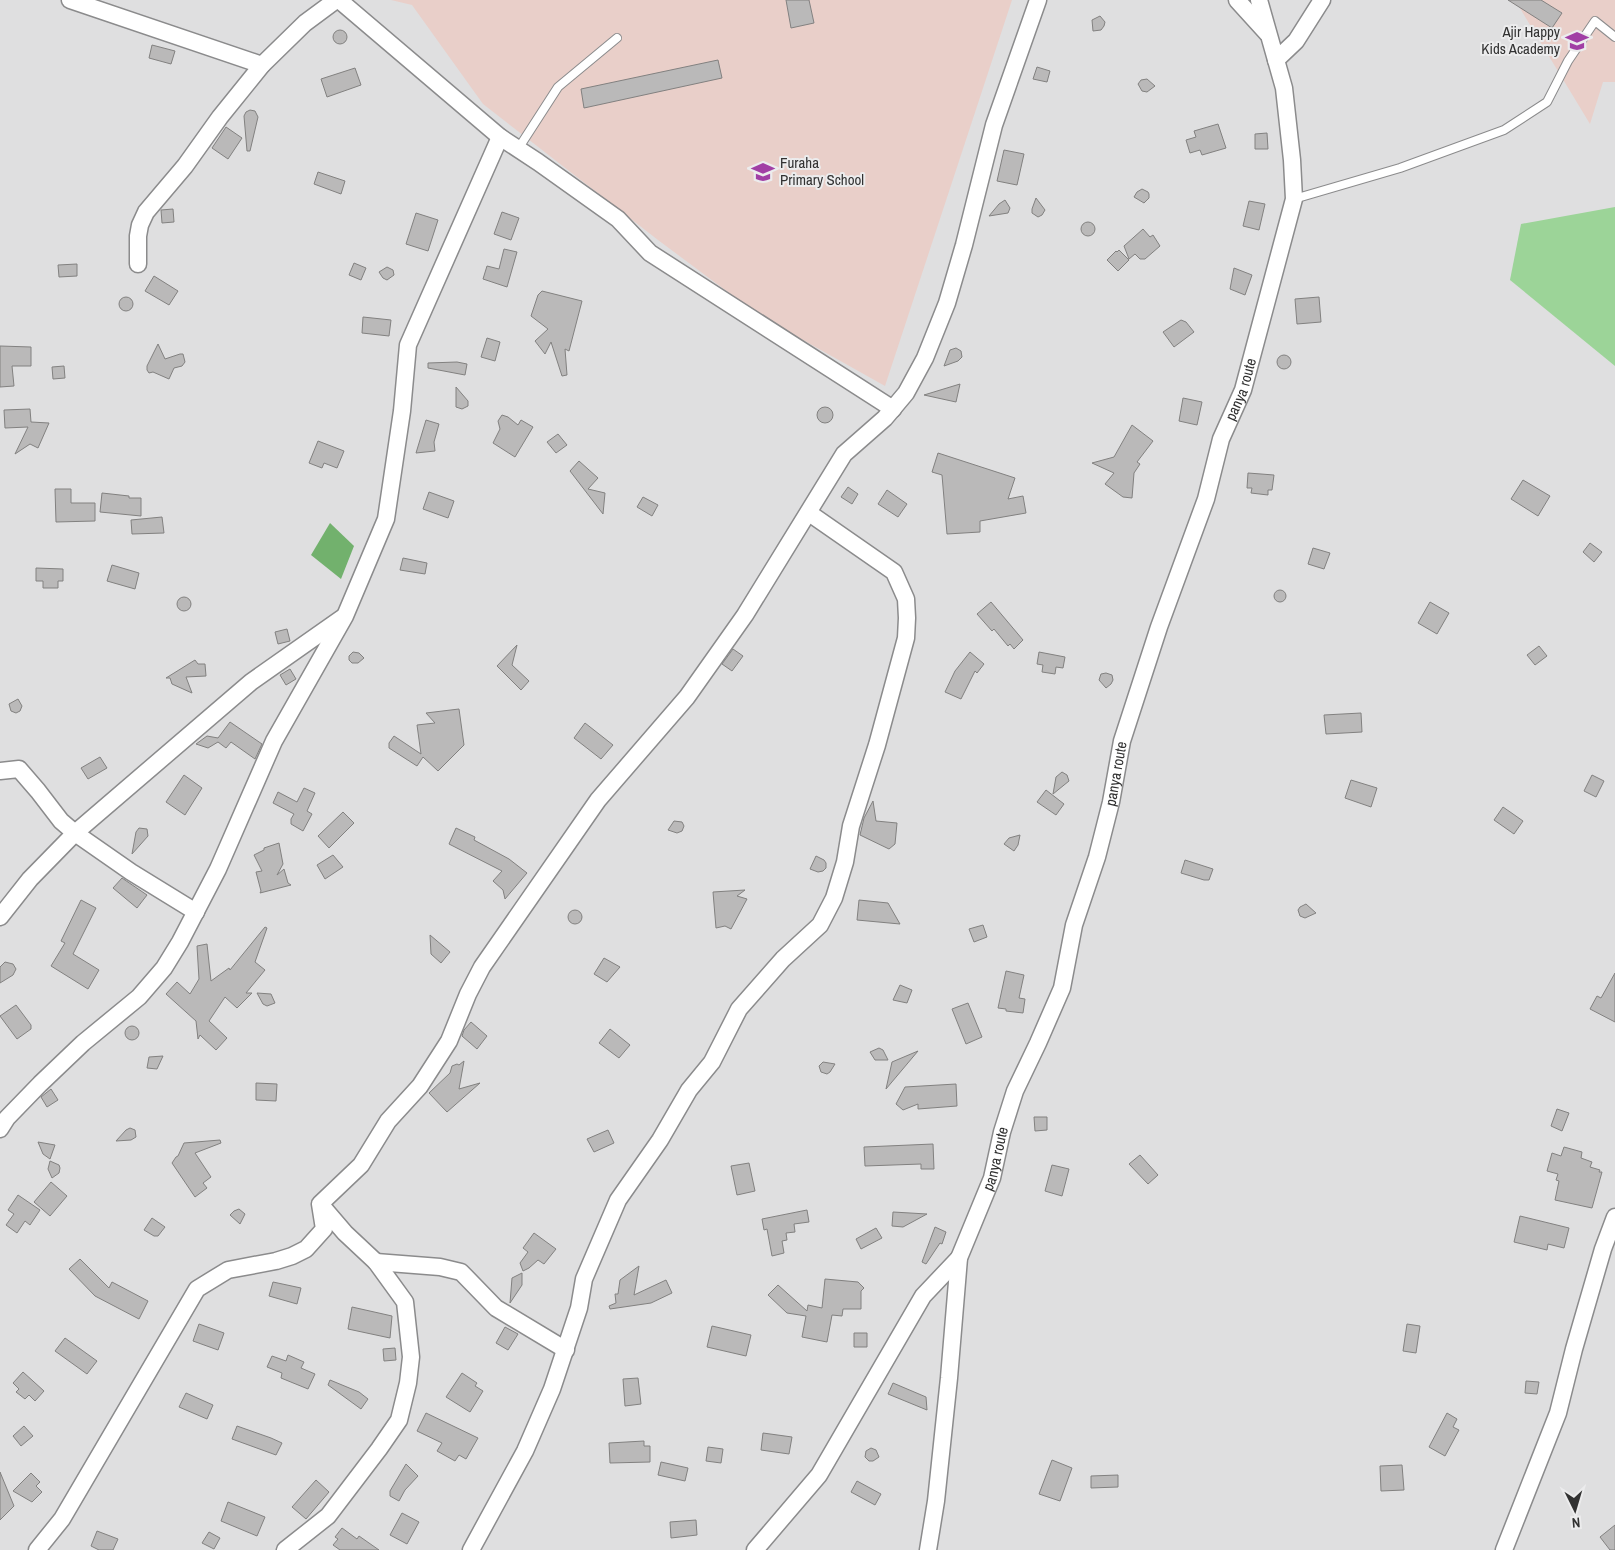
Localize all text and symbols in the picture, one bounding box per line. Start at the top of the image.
place label: Ajir Happy Kids Academy [1481,21,1561,59]
school or university icon: Ajir Happy Kids Academy [1564,28,1590,54]
place label: Furaha Primary School [780,152,864,190]
school or university icon: Furaha Primary School [750,159,776,185]
street label: panya route [1220,356,1261,424]
street label: panya route [1099,740,1132,808]
street label: panya route [977,1124,1013,1194]
north arrow [1550,1485,1600,1535]
text: N [1571,1514,1581,1532]

